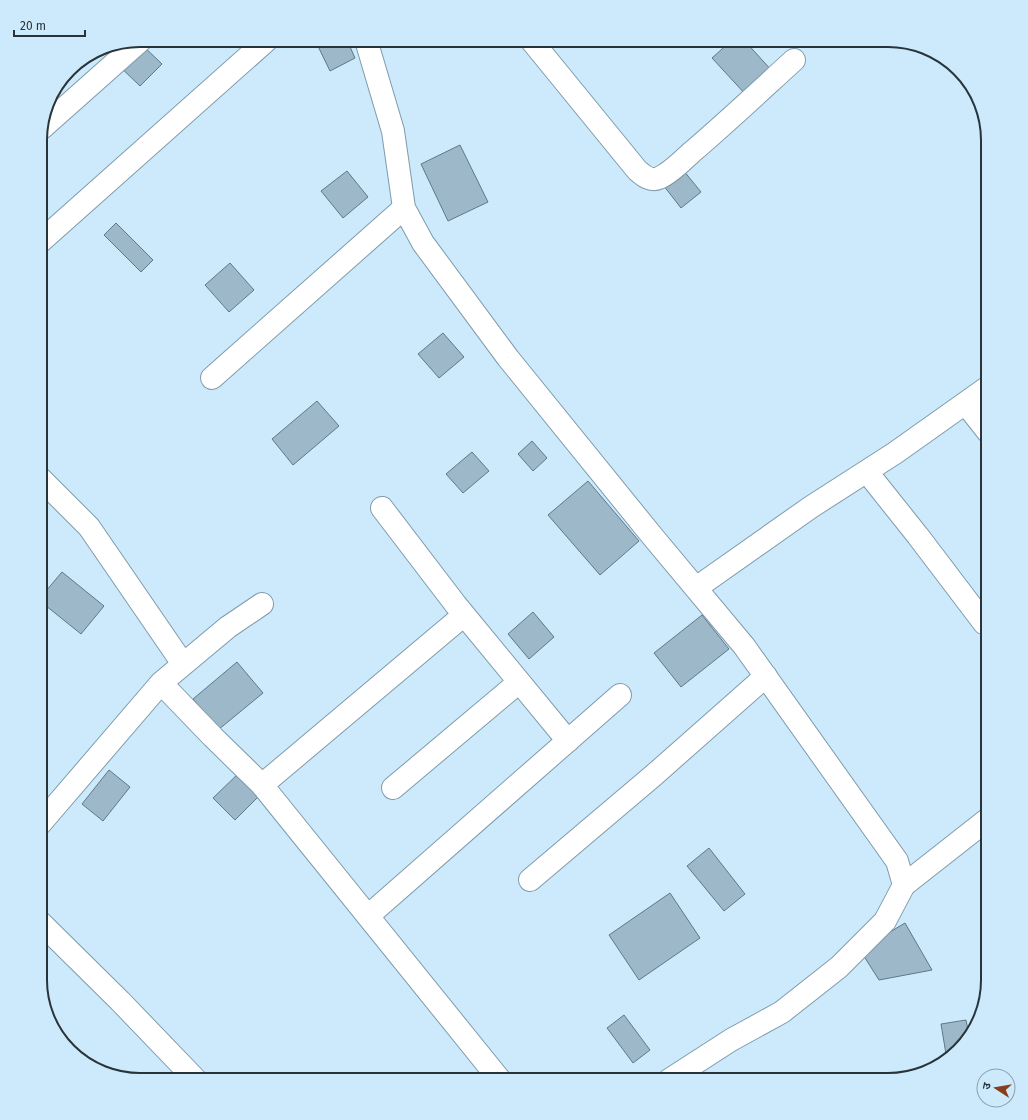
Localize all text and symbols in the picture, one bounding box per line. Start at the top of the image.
scale bar [14,12,85,38]
text: 20 m [20,19,46,33]
north arrow [976,1068,1016,1108]
text: उ [980,1081,994,1091]

